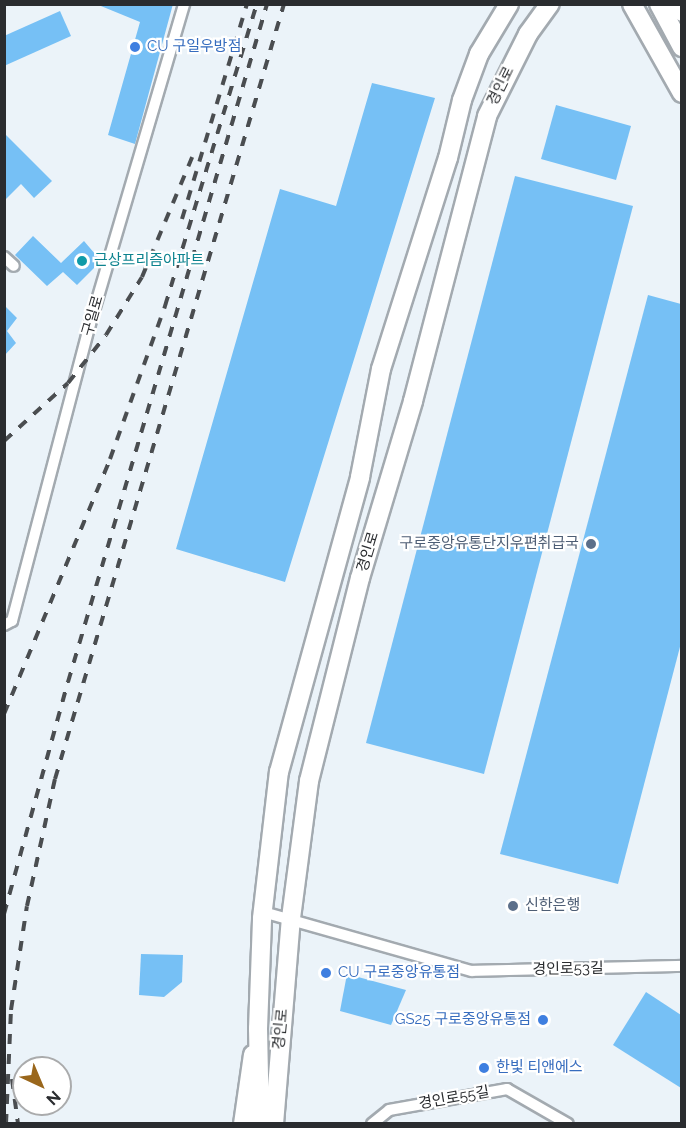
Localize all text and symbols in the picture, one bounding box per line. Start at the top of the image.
place label: CU 구일우방점 [147,38,241,56]
marker: CU 구일우방점 [128,40,142,54]
street label: 경인로 [484,63,518,109]
place label: 근상프리즘아파트 [94,252,204,270]
marker: 근상프리즘아파트 [75,254,89,268]
street label: 구일로 [79,294,107,338]
street label: 경인로 [353,530,383,574]
place label: 구로중앙유통단지우편취급국 [400,535,579,553]
marker: 구로중앙유통단지우편취급국 [584,537,598,551]
place label: 신한은행 [525,897,580,915]
marker: 신한은행 [506,899,520,913]
street label: 경인로53길 [532,959,604,979]
place label: CU 구로중앙유통점 [338,964,460,982]
marker: CU 구로중앙유통점 [319,966,333,980]
street label: 경인로 [270,1008,292,1050]
place label: GS25 구로중앙유통점 [395,1011,531,1029]
marker: GS25 구로중앙유통점 [536,1013,550,1027]
north arrow [12,1056,72,1116]
place label: 한빛 티앤에스 [496,1059,583,1077]
marker: 한빛 티앤에스 [477,1061,491,1075]
street label: 경인로55길 [417,1083,491,1113]
text: N [42,1087,64,1109]

